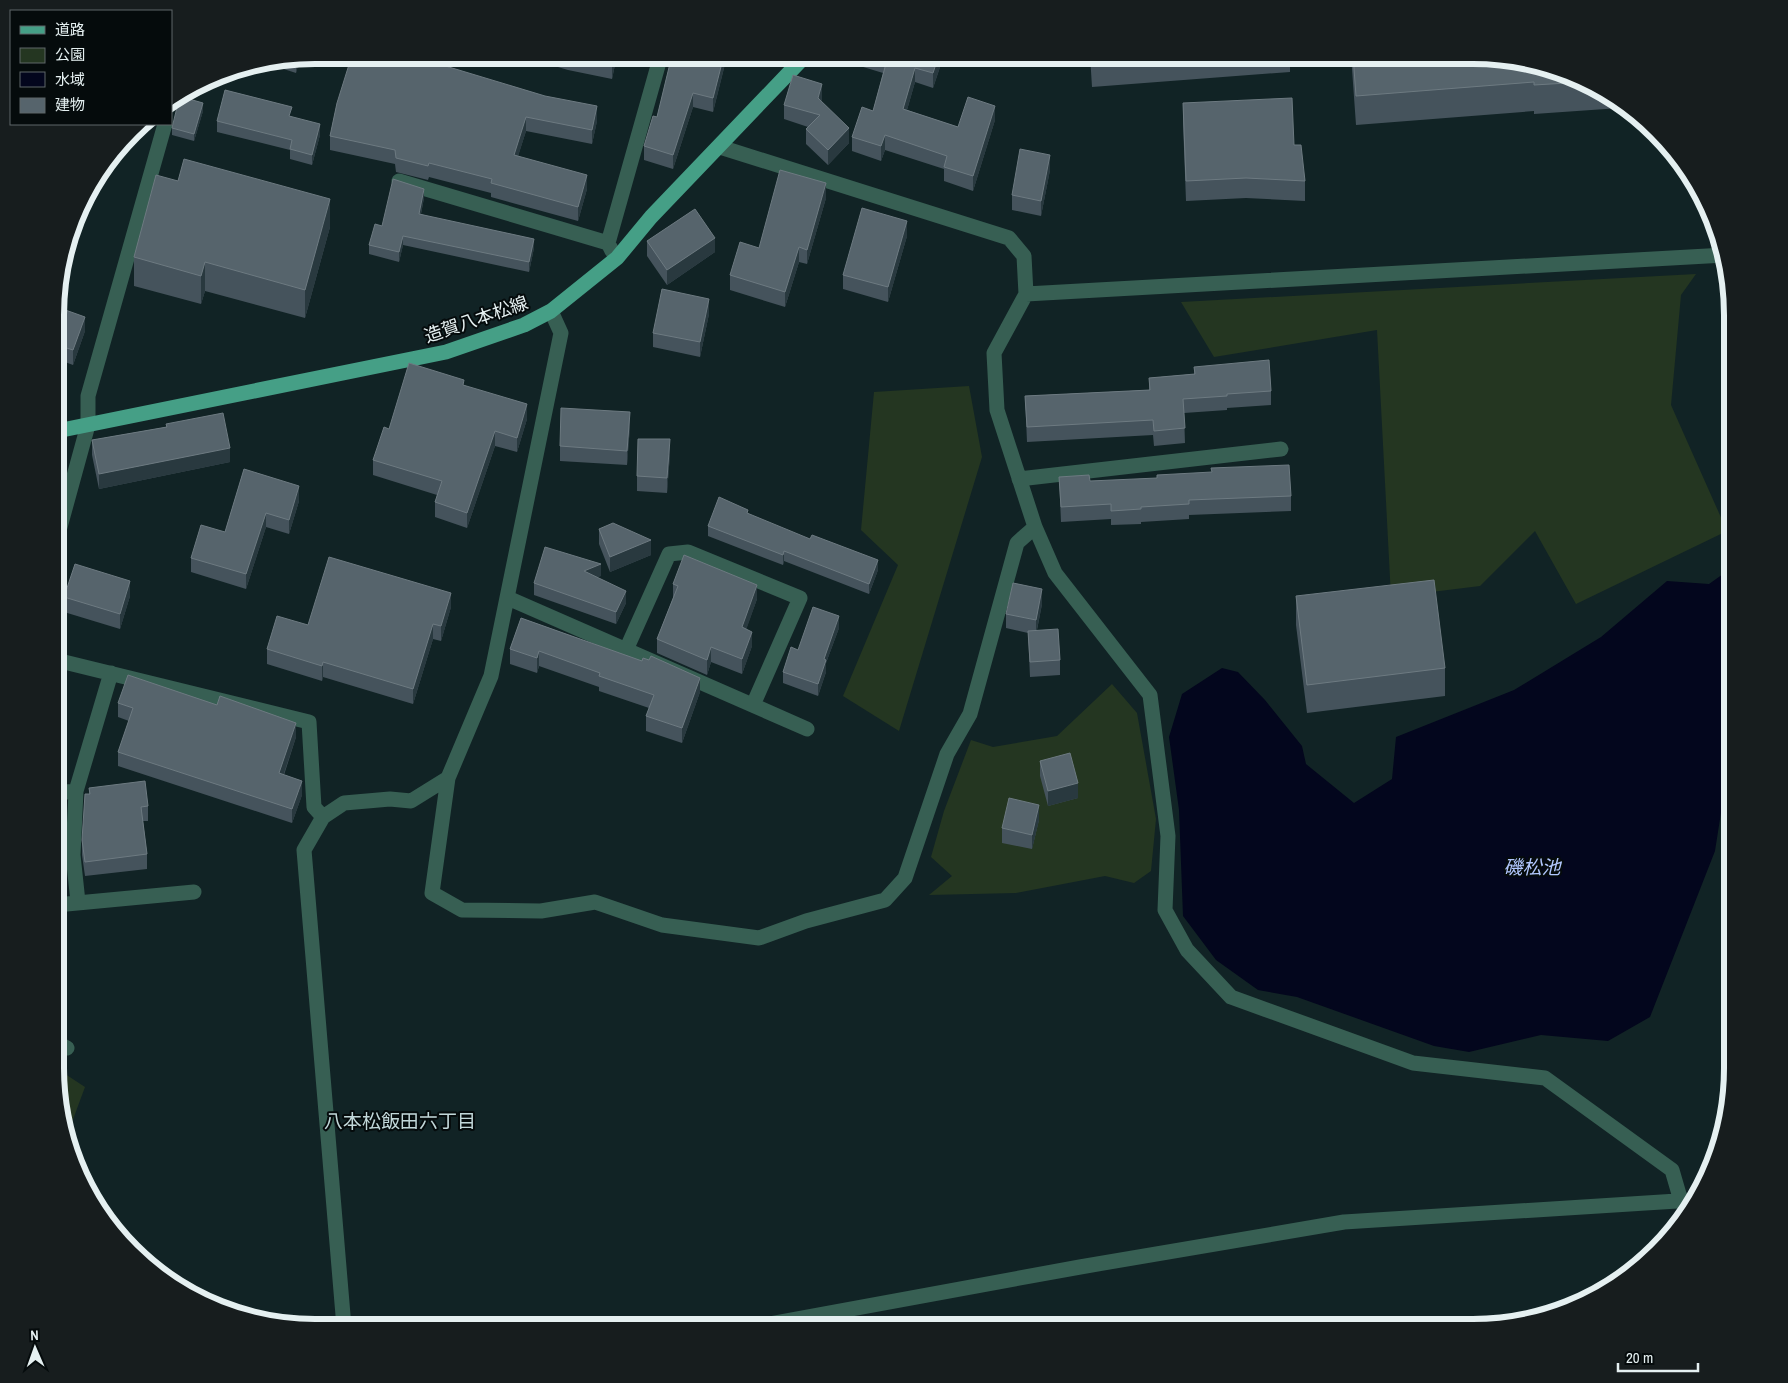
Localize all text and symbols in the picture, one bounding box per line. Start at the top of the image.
legend [10,10,172,125]
text: 道路 [55,19,85,40]
text: 公園 [55,44,85,65]
text: 水域 [55,69,85,90]
text: 建物 [55,94,85,115]
street label: 造賀八本松線 [421,290,531,348]
water label: 磯松池 [1503,854,1562,880]
district label: 八本松飯田六丁目 [324,1108,476,1134]
north arrow [10,1323,60,1373]
text: N [30,1326,39,1344]
scale bar [1618,1340,1698,1372]
text: 20 m [1626,1347,1653,1368]

